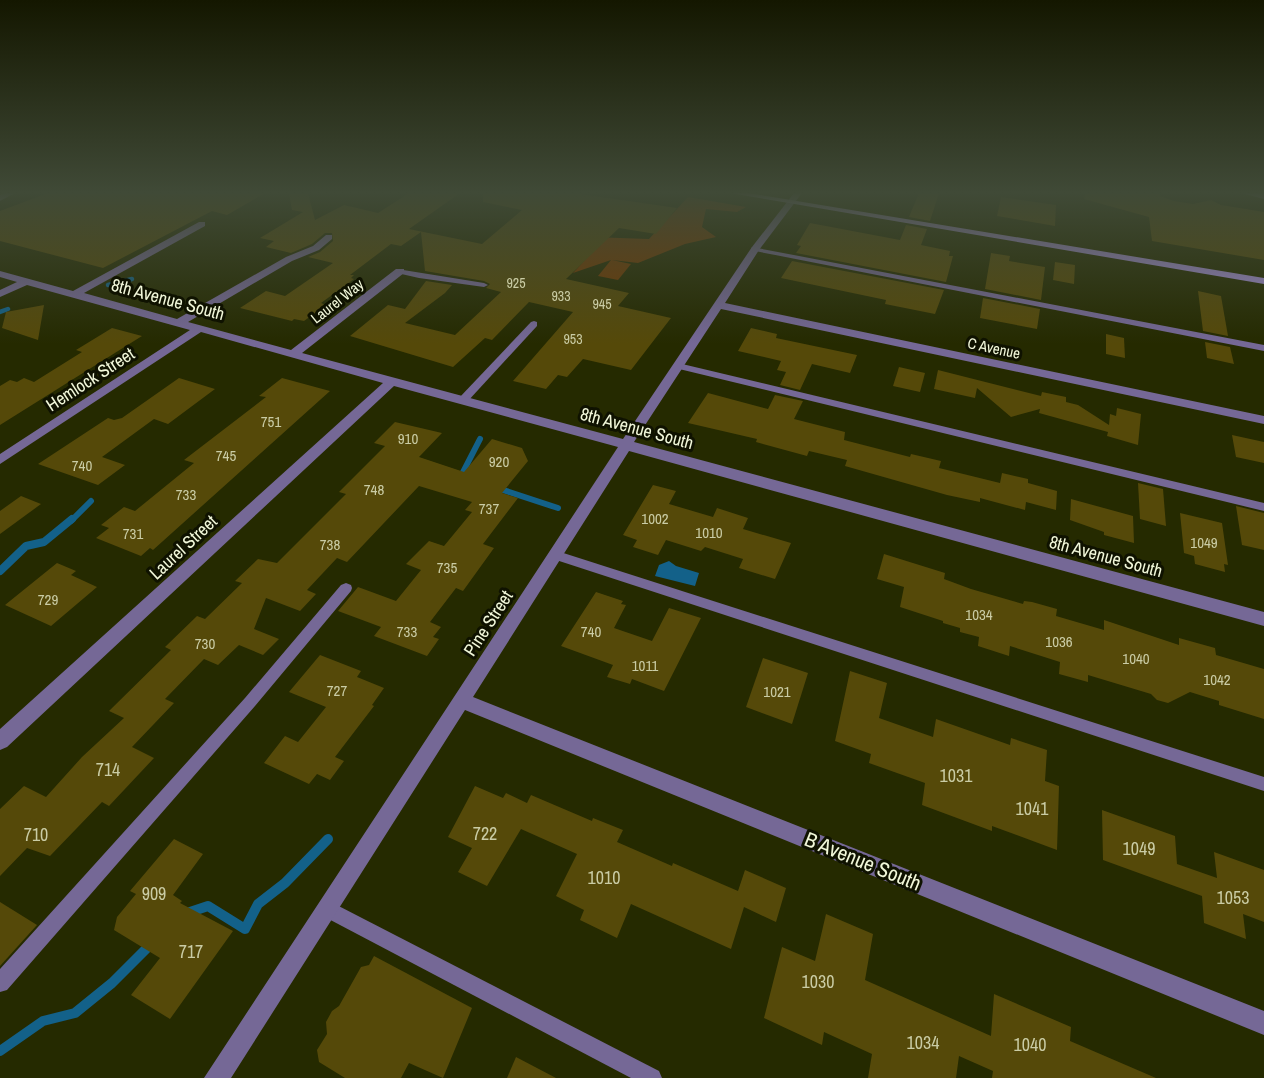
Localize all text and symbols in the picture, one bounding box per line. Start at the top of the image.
street label: 8th Avenue South [109,272,227,326]
street label: Laurel Way [306,273,368,328]
house number: 925 [506,274,526,292]
house number: 933 [551,287,571,305]
house number: 945 [592,295,612,313]
house number: 953 [563,330,583,348]
street label: C Avenue [966,332,1022,364]
street label: Hemlock Street [41,341,139,417]
street label: 8th Avenue South [578,401,696,455]
house number: 751 [261,411,281,432]
house number: 910 [398,428,418,449]
house number: 745 [216,445,236,466]
house number: 920 [489,451,509,472]
house number: 740 [72,455,92,476]
house number: 748 [364,479,384,500]
house number: 733 [176,484,196,505]
house number: 737 [479,498,499,519]
house number: 1002 [641,508,669,529]
street label: Laurel Street [144,509,222,585]
house number: 1010 [695,522,723,543]
house number: 731 [123,523,143,544]
street label: 8th Avenue South [1047,529,1165,583]
house number: 1049 [1190,532,1218,553]
house number: 738 [320,534,340,555]
house number: 735 [437,557,457,578]
street label: Pine Street [457,585,519,661]
house number: 729 [38,589,58,610]
house number: 1034 [965,604,993,625]
house number: 733 [397,621,417,642]
house number: 740 [581,621,601,642]
house number: 1036 [1045,631,1073,652]
house number: 730 [195,633,215,654]
house number: 1040 [1122,648,1150,669]
house number: 1011 [632,655,658,676]
house number: 1042 [1203,669,1231,690]
house number: 727 [327,680,347,701]
house number: 1021 [763,681,791,702]
house number: 714 [96,757,120,782]
house number: 1031 [940,763,973,788]
house number: 1041 [1016,796,1049,821]
house number: 722 [473,821,497,846]
house number: 710 [24,822,48,847]
street label: B Avenue South [800,824,926,898]
house number: 1049 [1123,836,1155,861]
house number: 1010 [588,865,620,890]
house number: 909 [142,881,166,906]
house number: 1053 [1217,885,1249,910]
house number: 717 [179,939,203,964]
house number: 1030 [802,969,834,994]
house number: 1034 [907,1030,939,1055]
house number: 1040 [1014,1032,1046,1057]

